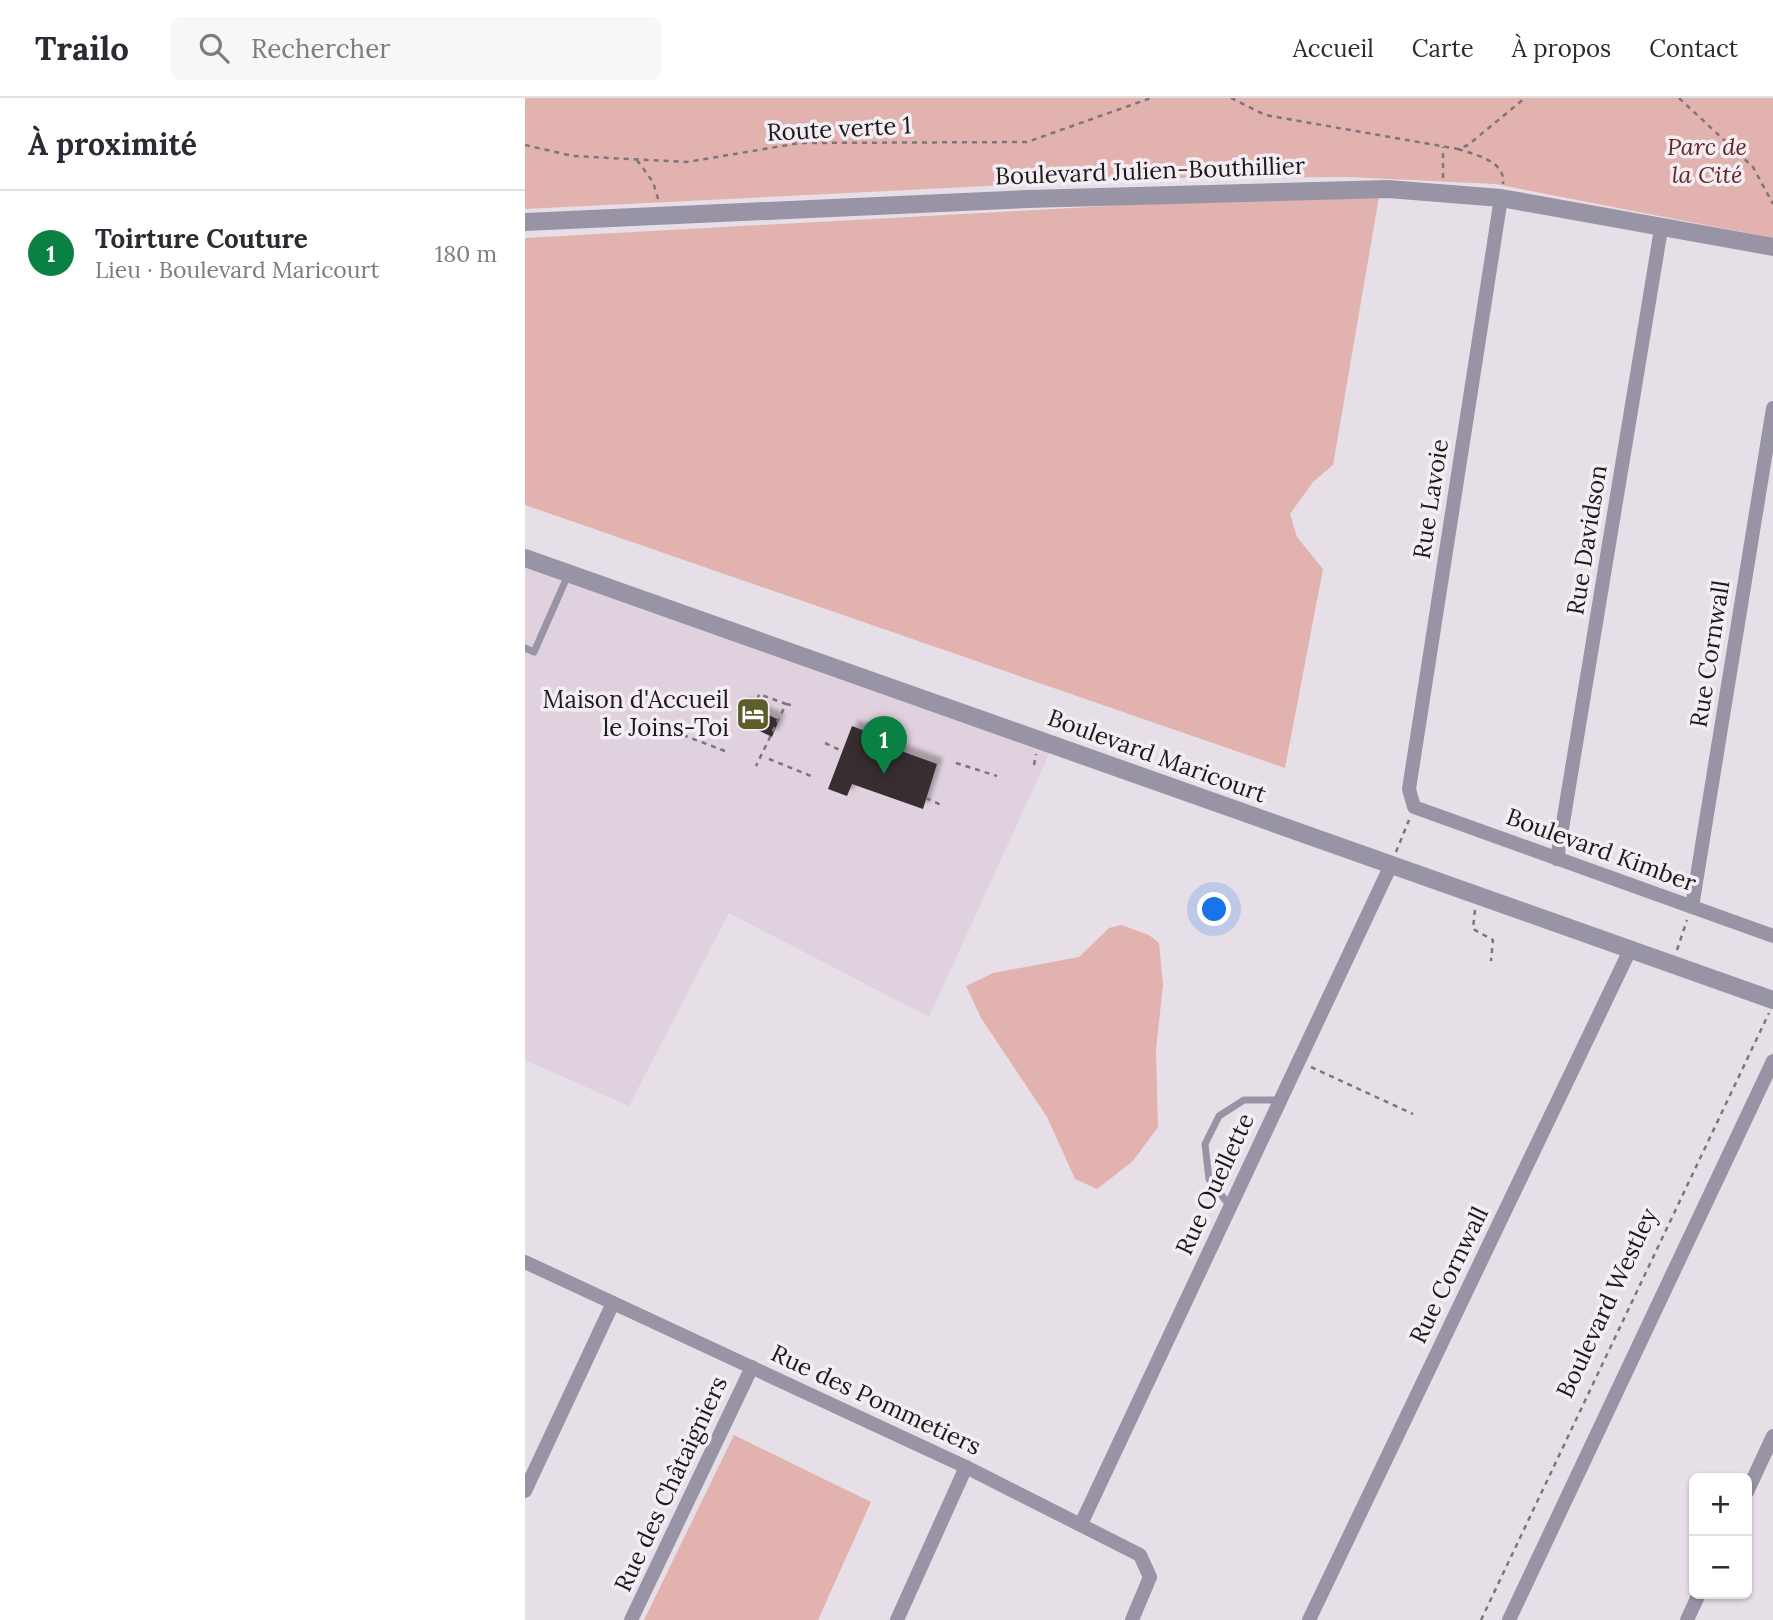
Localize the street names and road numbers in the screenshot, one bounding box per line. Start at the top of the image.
street label: Route verte 1 [766,109,912,148]
street label: Boulevard Julien-Bouthillier [994,150,1306,191]
street label: Rue Lavoie [1406,437,1455,561]
street label: Rue Davidson [1559,463,1614,617]
street label: Rue Cornwall [1683,578,1736,730]
street label: Boulevard Maricourt [1044,702,1271,810]
street label: Boulevard Kimber [1502,801,1701,898]
street label: Rue Ouellette [1168,1108,1261,1260]
street label: Rue Cornwall [1402,1201,1495,1348]
street label: Boulevard Westley [1549,1202,1664,1403]
street label: Rue des Pommetiers [766,1337,986,1462]
street label: Rue des Châtaigniers [607,1371,734,1597]

